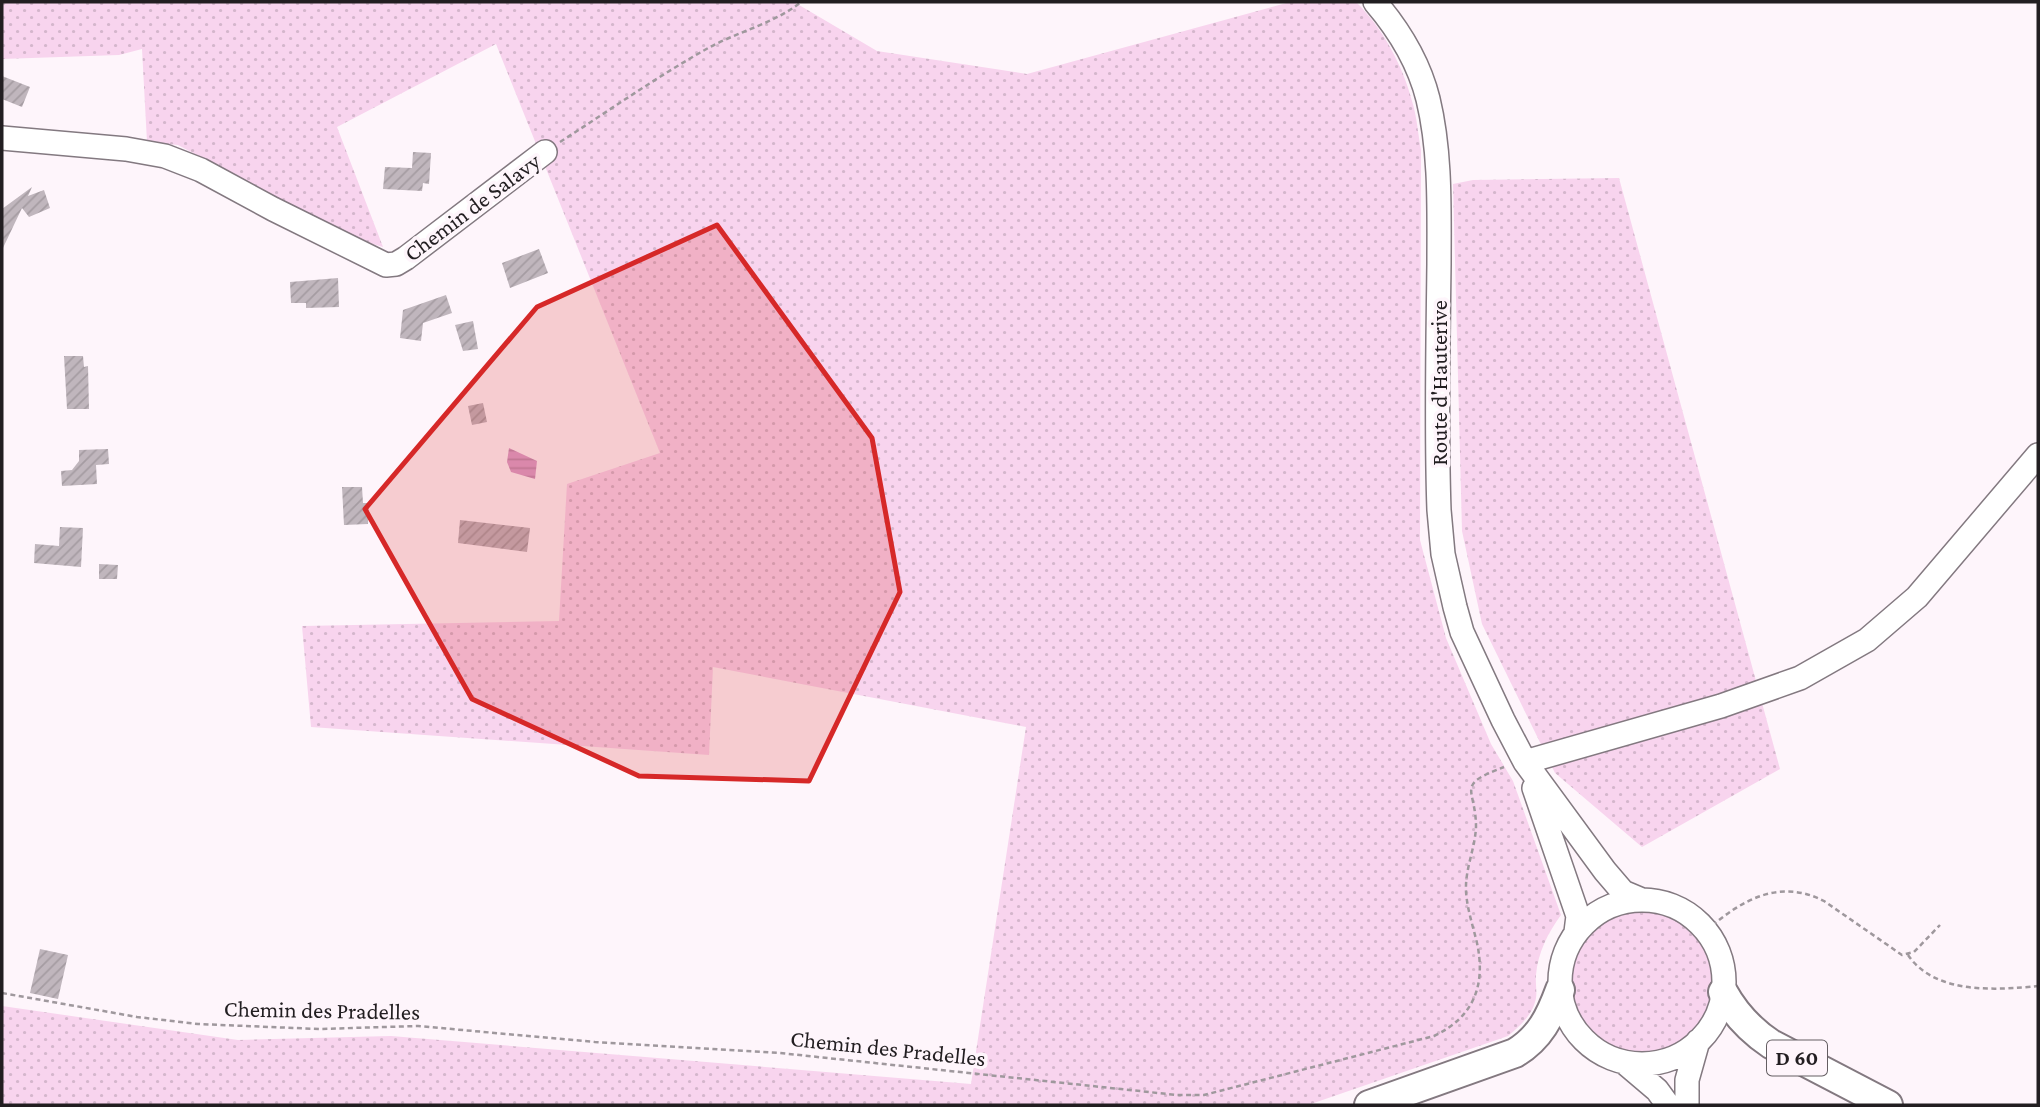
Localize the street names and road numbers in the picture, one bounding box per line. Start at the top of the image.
street label: Chemin de Salavy [399,147,545,266]
street label: Route d'Hauterive [1426,300,1452,466]
street label: Chemin des Pradelles [224,995,420,1025]
street label: Chemin des Pradelles [789,1025,987,1071]
road number: D 60 [1767,1040,1827,1076]

